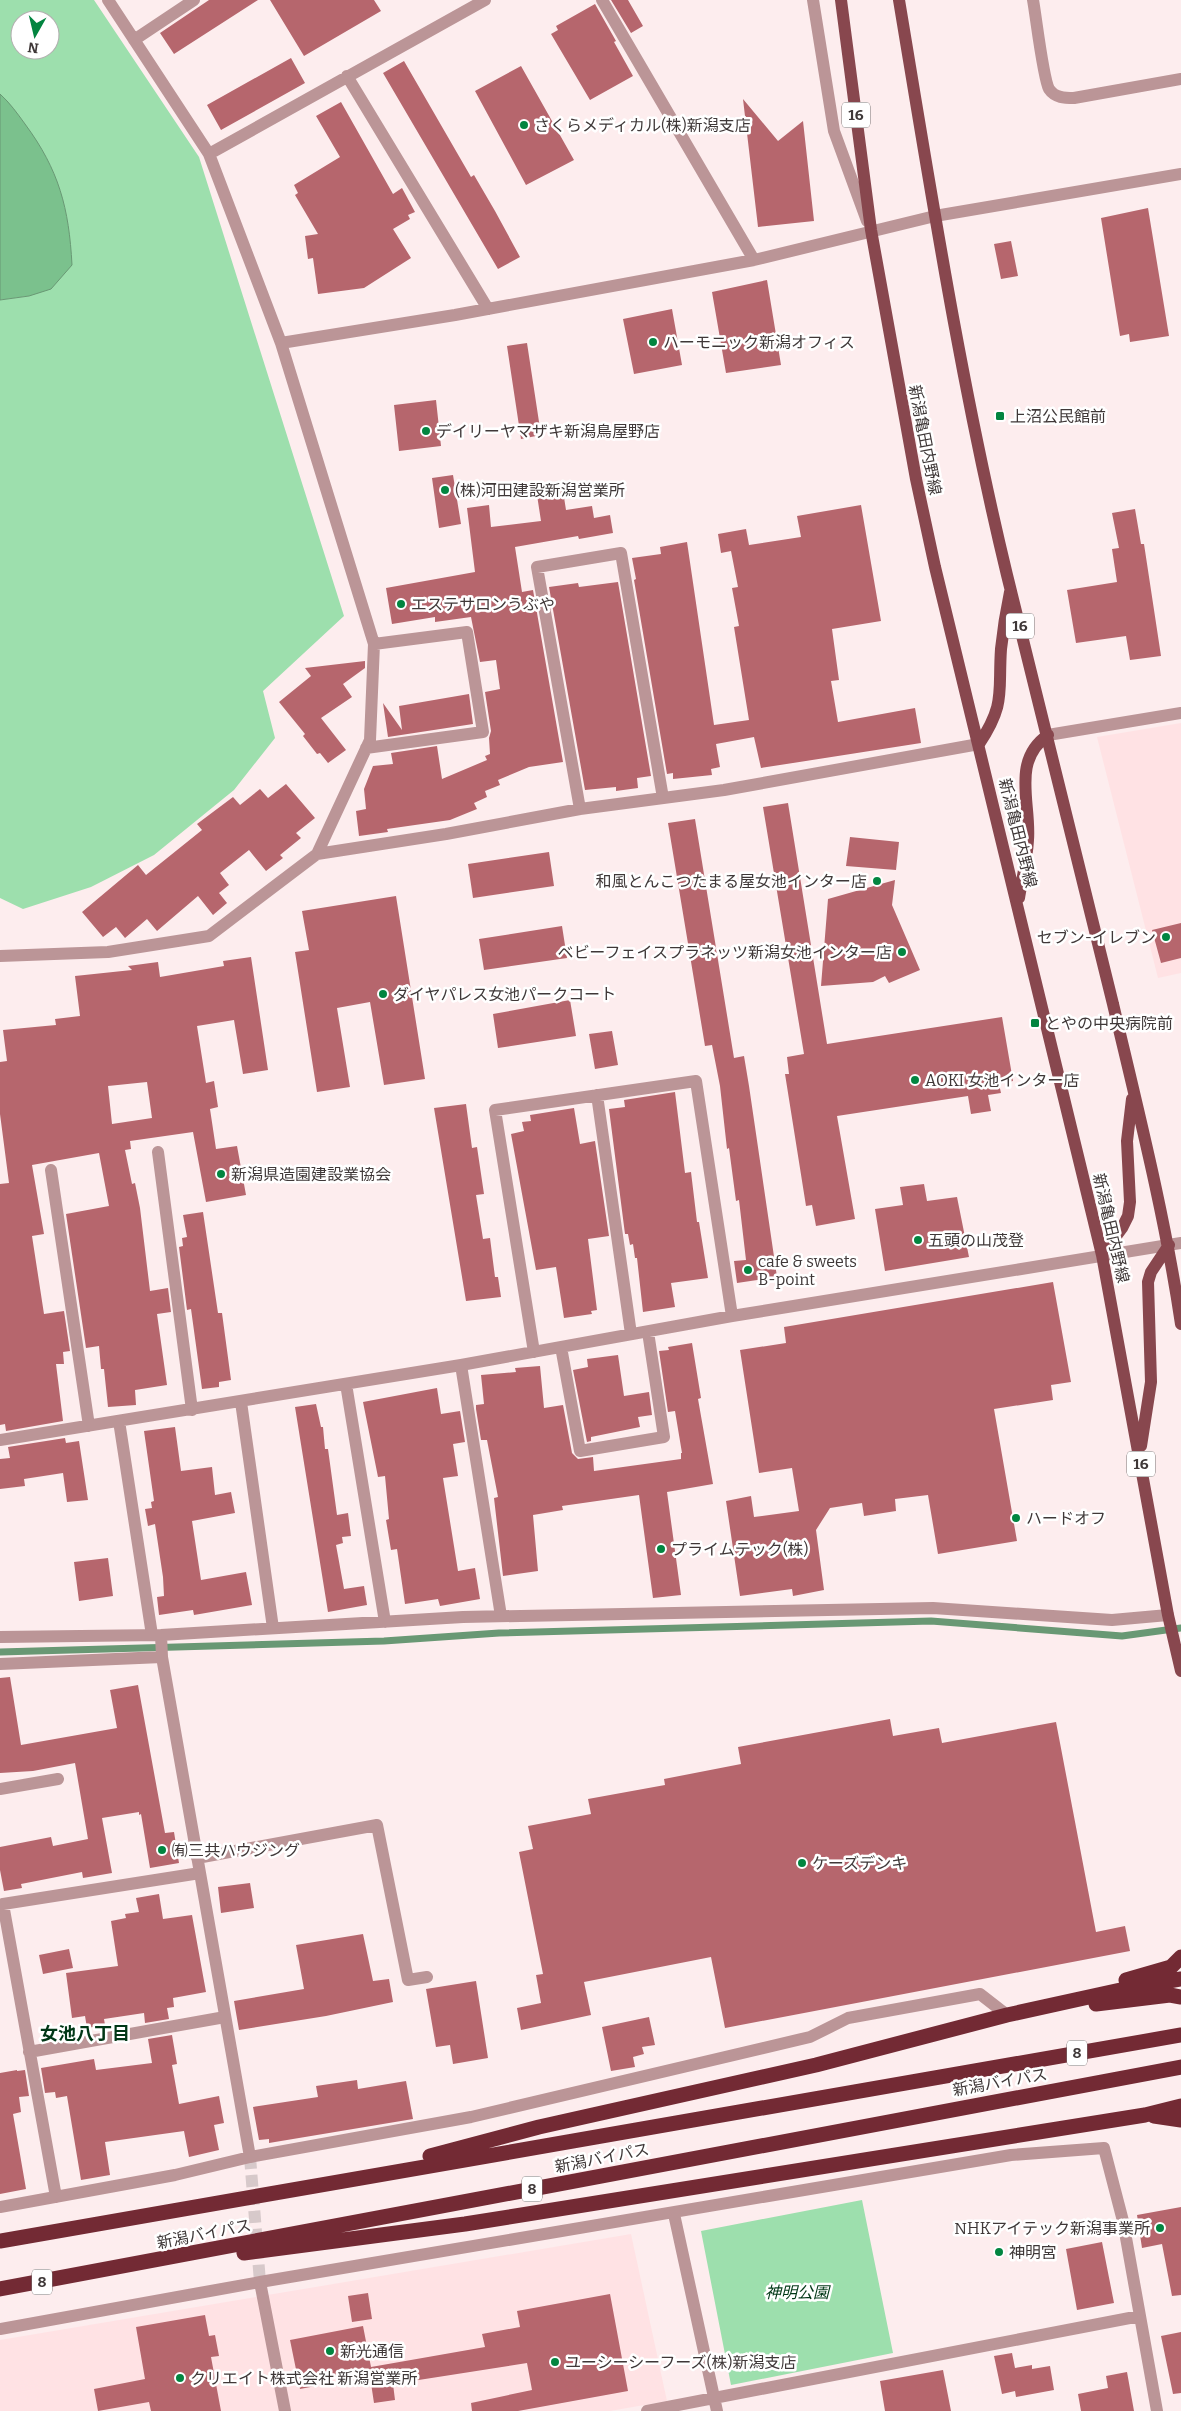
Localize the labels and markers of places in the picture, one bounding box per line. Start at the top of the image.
place label: さくらメディカル(株)新潟支店 [534,116,751,135]
marker: さくらメディカル(株)新潟支店 [518,119,530,131]
place label: ハーモニック新潟オフィス [663,333,855,352]
marker: ハーモニック新潟オフィス [647,336,659,348]
place label: 上沼公民館前 [1010,407,1106,426]
marker: 上沼公民館前 [994,410,1006,422]
place label: デイリーヤマザキ新潟鳥屋野店 [436,422,660,441]
marker: デイリーヤマザキ新潟鳥屋野店 [420,425,432,437]
place label: (株)河田建設新潟営業所 [455,481,625,500]
marker: (株)河田建設新潟営業所 [439,484,451,496]
place label: エステサロンうぶや [411,595,555,614]
marker: エステサロンうぶや [395,598,407,610]
place label: 和風とんこつたまる屋女池インター店 [595,872,867,891]
marker: 和風とんこつたまる屋女池インター店 [871,875,883,887]
place label: セブン-イレブン [1037,928,1156,947]
marker: セブン-イレブン [1160,931,1172,943]
place label: ベビーフェイスプラネッツ新潟女池インター店 [557,943,892,962]
marker: ベビーフェイスプラネッツ新潟女池インター店 [896,946,908,958]
place label: ダイヤパレス女池パークコート [393,985,616,1004]
marker: ダイヤパレス女池パークコート [377,988,389,1000]
place label: とやの中央病院前 [1045,1014,1173,1033]
marker: とやの中央病院前 [1029,1017,1041,1029]
place label: AOKI 女池インター店 [925,1071,1079,1090]
marker: AOKI 女池インター店 [909,1074,921,1086]
place label: 新潟県造園建設業協会 [231,1165,391,1184]
marker: 新潟県造園建設業協会 [215,1168,227,1180]
place label: 五頭の山茂登 [928,1231,1024,1250]
marker: 五頭の山茂登 [912,1234,924,1246]
place label: cafe & sweets B-point [758,1252,857,1289]
marker: cafe & sweets B-point [742,1264,754,1276]
place label: ハードオフ [1026,1509,1106,1528]
marker: ハードオフ [1010,1512,1022,1524]
place label: プライムテック(株) [671,1540,809,1559]
marker: プライムテック(株) [655,1543,667,1555]
place label: ㈲三共ハウジング [172,1841,300,1860]
marker: ㈲三共ハウジング [156,1844,168,1856]
place label: ケーズデンキ [812,1854,907,1873]
marker: ケーズデンキ [796,1857,808,1869]
place label: NHKアイテック新潟事業所 [954,2219,1150,2238]
marker: NHKアイテック新潟事業所 [1154,2222,1166,2234]
place label: 神明宮 [1009,2243,1057,2262]
marker: 神明宮 [993,2246,1005,2258]
place label: 新光通信 [340,2342,404,2361]
marker: 新光通信 [324,2345,336,2357]
place label: ユーシーシーフーズ(株)新潟支店 [565,2353,796,2372]
marker: ユーシーシーフーズ(株)新潟支店 [549,2356,561,2368]
place label: クリエイト株式会社 新潟営業所 [190,2369,417,2388]
marker: クリエイト株式会社 新潟営業所 [174,2372,186,2384]

